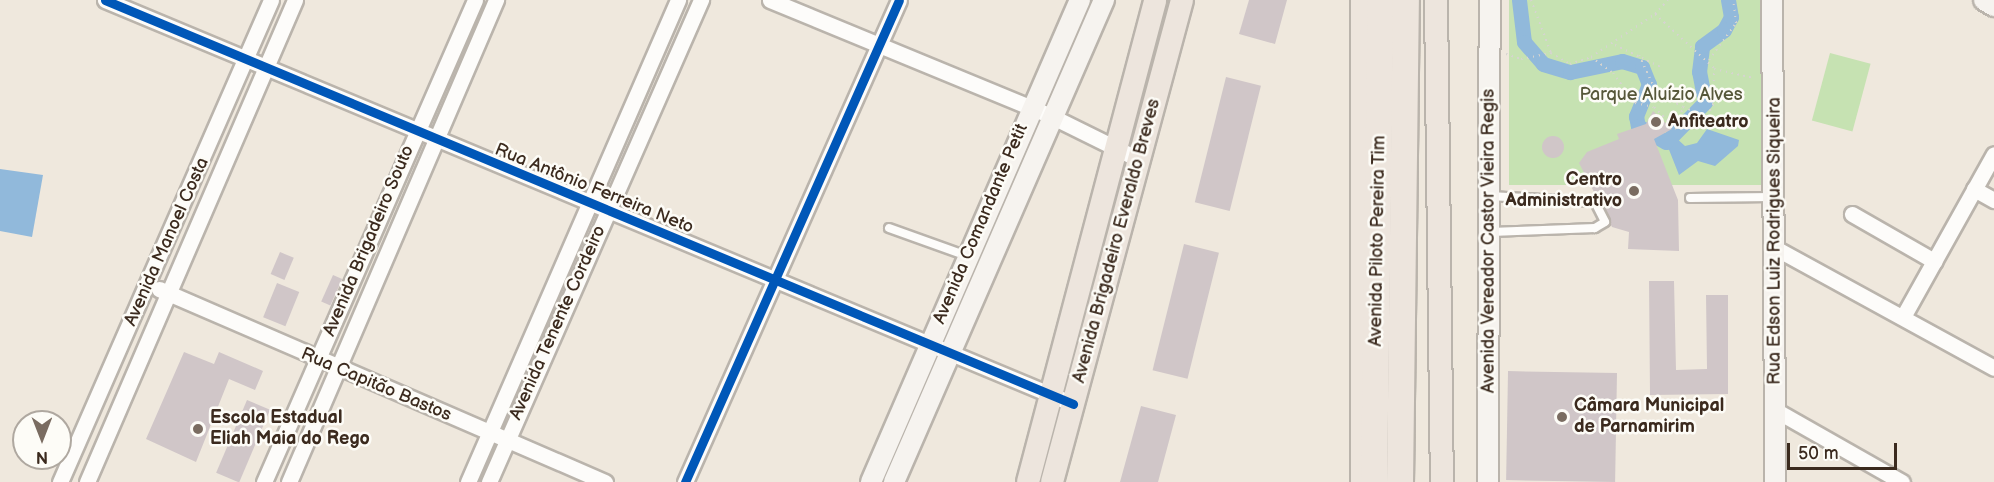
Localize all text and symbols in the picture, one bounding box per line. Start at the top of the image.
park label: Parque Aluízio Alves [1579,84,1743,106]
street label: Avenida Vereador Castor Vieira Regis [1478,88,1500,394]
street label: Avenida Brigadeiro Everaldo Breves [1069,97,1165,385]
street label: Rua Edson Luiz Rodrigues Siqueira [1764,97,1786,385]
place label: Anfiteatro [1668,111,1748,133]
marker: Anfiteatro [1649,115,1663,129]
street label: Avenida Comandante Petit [929,121,1033,327]
street label: Avenida Piloto Pereira Tim [1365,135,1391,347]
street label: Rua Antônio Ferreira Neto [491,139,697,239]
street label: Avenida Brigadeiro Souto [319,142,419,340]
street label: Avenida Manoel Costa [120,154,214,330]
place label: Centro Administrativo [1505,170,1622,213]
marker: Centro Administrativo [1627,184,1641,198]
street label: Avenida Tenente Cordeiro [505,222,611,424]
street label: Rua Capitão Bastos [297,344,455,426]
place label: Câmara Municipal de Parnamirim [1574,396,1724,438]
place label: Escola Estadual Eliah Maia do Rego [210,408,370,450]
north arrow [12,410,72,470]
marker: Câmara Municipal de Parnamirim [1555,410,1569,424]
marker: Escola Estadual Eliah Maia do Rego [191,422,205,436]
scale bar [1790,431,1900,469]
text: 50 m [1798,443,1839,464]
text: N [36,447,48,466]

